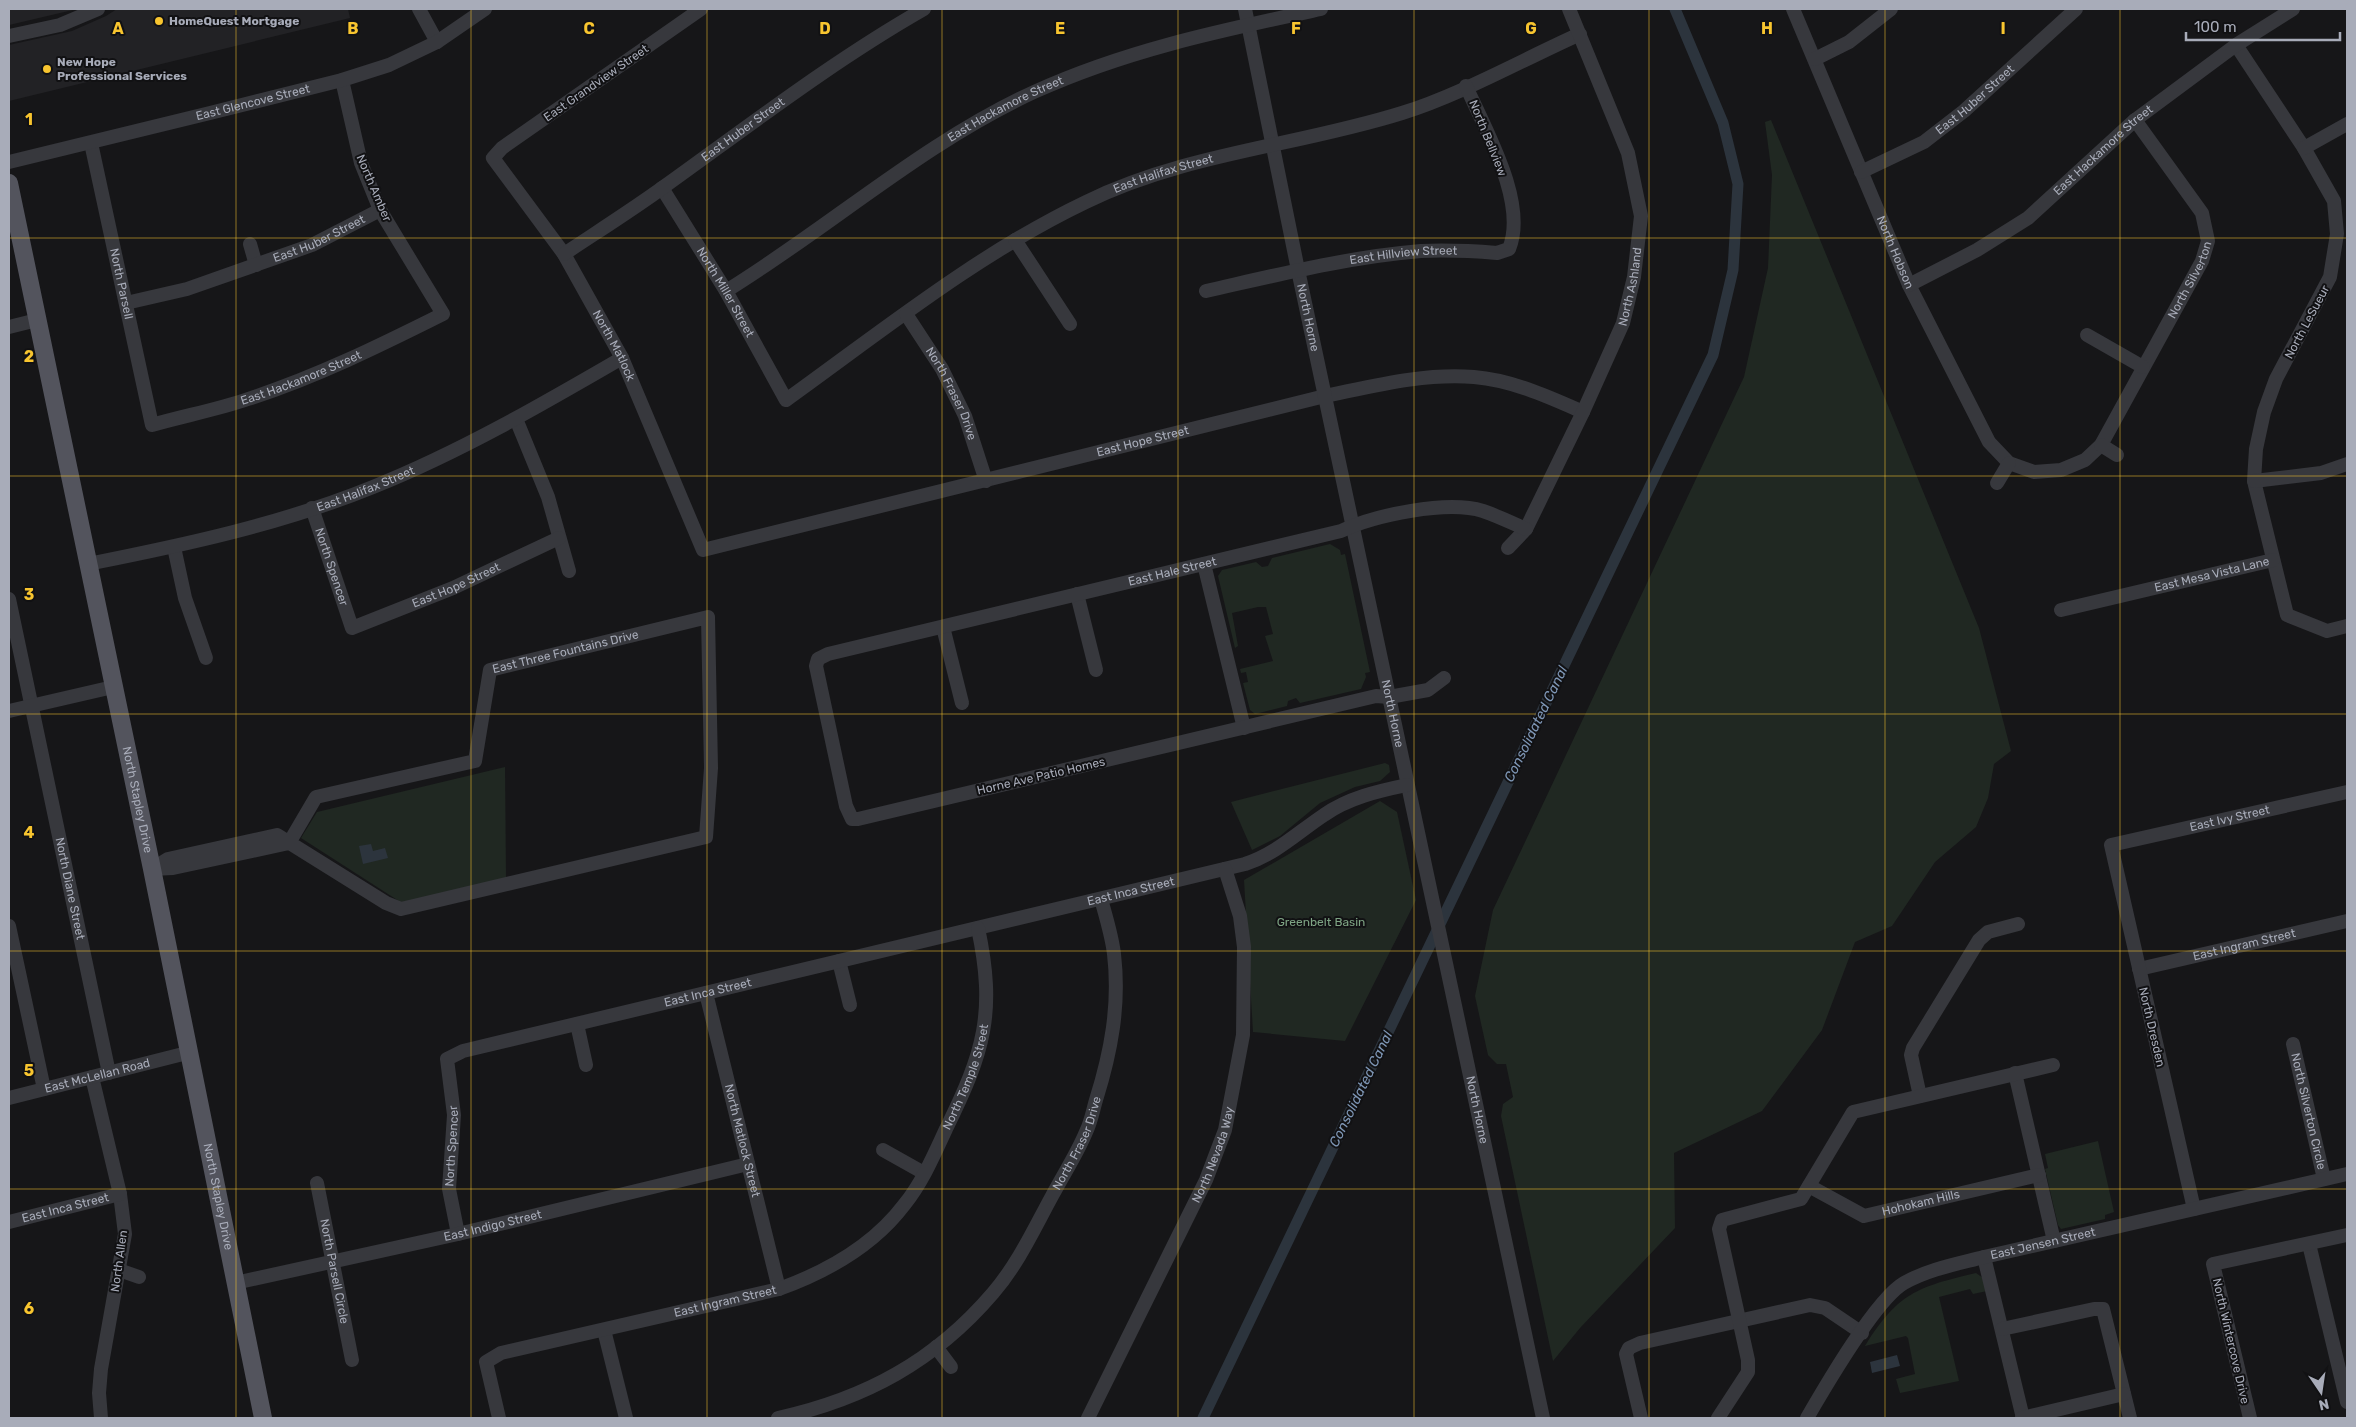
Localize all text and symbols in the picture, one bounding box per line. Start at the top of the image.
scale bar [2186,10,2340,42]
place label: HomeQuest Mortgage [169,14,299,28]
marker: HomeQuest Mortgage [153,15,165,27]
text: 100 m [2194,18,2236,36]
text: A [112,19,124,38]
text: B [347,19,359,38]
text: C [583,19,595,38]
text: D [819,19,831,38]
text: E [1055,19,1065,38]
text: F [1291,19,1301,38]
text: G [1525,19,1537,38]
text: H [1761,19,1773,38]
text: I [2000,19,2006,38]
street label: East Grandview Street [541,41,651,124]
place label: New Hope Professional Services [57,55,187,83]
street label: East Huber Street [1933,62,2017,137]
marker: New Hope Professional Services [41,63,53,75]
street label: East Hackamore Street [945,73,1066,145]
street label: East Glencove Street [194,81,312,123]
street label: East Huber Street [699,95,788,164]
street label: North Bellview [1466,98,1510,179]
street label: East Hackamore Street [2051,102,2156,198]
text: 1 [25,110,33,129]
street label: East Halifax Street [1111,151,1215,196]
street label: North Amber [354,152,395,224]
street label: East Huber Street [271,212,368,265]
street label: North Hobson [1874,214,1917,291]
street label: North Silverton [2165,240,2215,321]
street label: East Hillview Street [1348,244,1458,267]
street label: North Miller Street [694,245,757,340]
street label: North Parsell [107,247,136,321]
street label: North Ashland [1616,247,1644,327]
street label: North Horne [1294,282,1322,353]
street label: North LeSueur [2282,282,2332,361]
street label: North Matlock [590,308,638,384]
street label: North Fraser Drive [923,345,979,442]
text: 2 [24,347,34,366]
street label: East Hackamore Street [239,348,364,408]
street label: East Hope Street [1095,423,1191,459]
street label: East Halifax Street [315,463,417,514]
street label: North Spencer [312,526,351,608]
street label: East Hale Street [1127,554,1218,589]
street label: East Mesa Vista Lane [2153,554,2271,595]
street label: East Hope Street [410,560,503,611]
text: 3 [24,585,34,604]
street label: East Three Fountains Drive [491,627,640,676]
water label: Consolidated Canal [1501,663,1572,785]
street label: North Horne [1379,679,1407,749]
street label: North Stapley Drive [120,745,156,854]
street label: Horne Ave Patio Homes [976,754,1106,798]
street label: East Ivy Street [2188,803,2271,834]
text: 4 [24,823,35,842]
street label: North Diane Street [52,836,88,941]
street label: East Inca Street [1086,874,1176,908]
park label: Greenbelt Basin [1277,915,1365,929]
street label: East Ingram Street [2192,926,2297,963]
street label: East Inca Street [663,975,753,1010]
street label: North Dresden [2136,986,2168,1068]
street label: North Temple Street [940,1023,991,1132]
water label: Consolidated Canal [1326,1028,1397,1150]
street label: North Silverton Circle [2288,1052,2329,1171]
street label: East McLellan Road [43,1056,151,1096]
text: 5 [24,1061,34,1080]
street label: North Horne [1463,1075,1491,1145]
street label: North Matlock Street [722,1083,763,1199]
street label: North Fraser Drive [1050,1094,1104,1193]
street label: North Spencer [442,1104,461,1187]
street label: North Nevada Way [1189,1105,1236,1205]
street label: North Stapley Drive [201,1142,236,1251]
street label: Hohokam Hills [1881,1187,1961,1219]
street label: East Inca Street [20,1190,110,1226]
street label: East Indigo Street [442,1207,543,1244]
street label: North Parsell Circle [317,1218,352,1325]
street label: East Jensen Street [1989,1225,2097,1262]
street label: North Allen [108,1229,130,1293]
street label: North Wintercove Drive [2210,1277,2252,1405]
street label: East Ingram Street [672,1283,778,1320]
text: 6 [24,1299,34,1318]
north arrow [2296,1367,2346,1417]
text: N [2317,1395,2331,1414]

